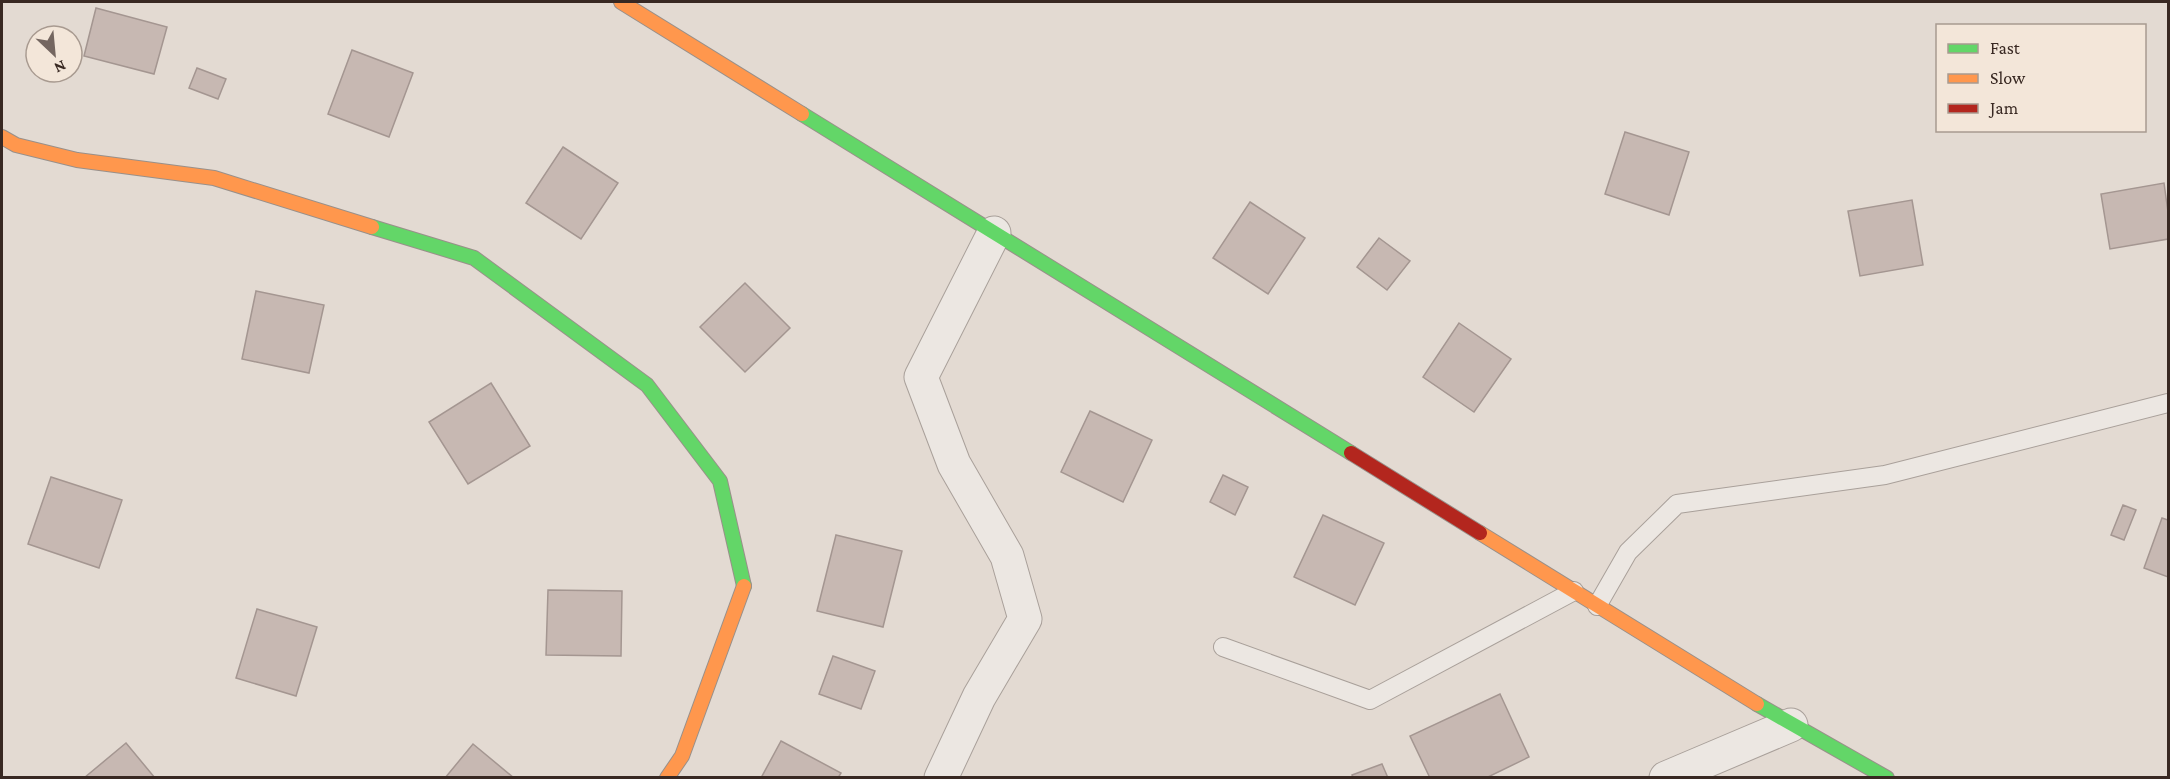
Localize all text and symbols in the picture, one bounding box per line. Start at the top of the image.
north arrow [24,24,84,84]
legend [1936,24,2146,132]
text: Fast [1990,38,2021,58]
text: N [52,57,69,77]
text: Slow [1990,68,2026,88]
text: Jam [1988,98,2019,118]

